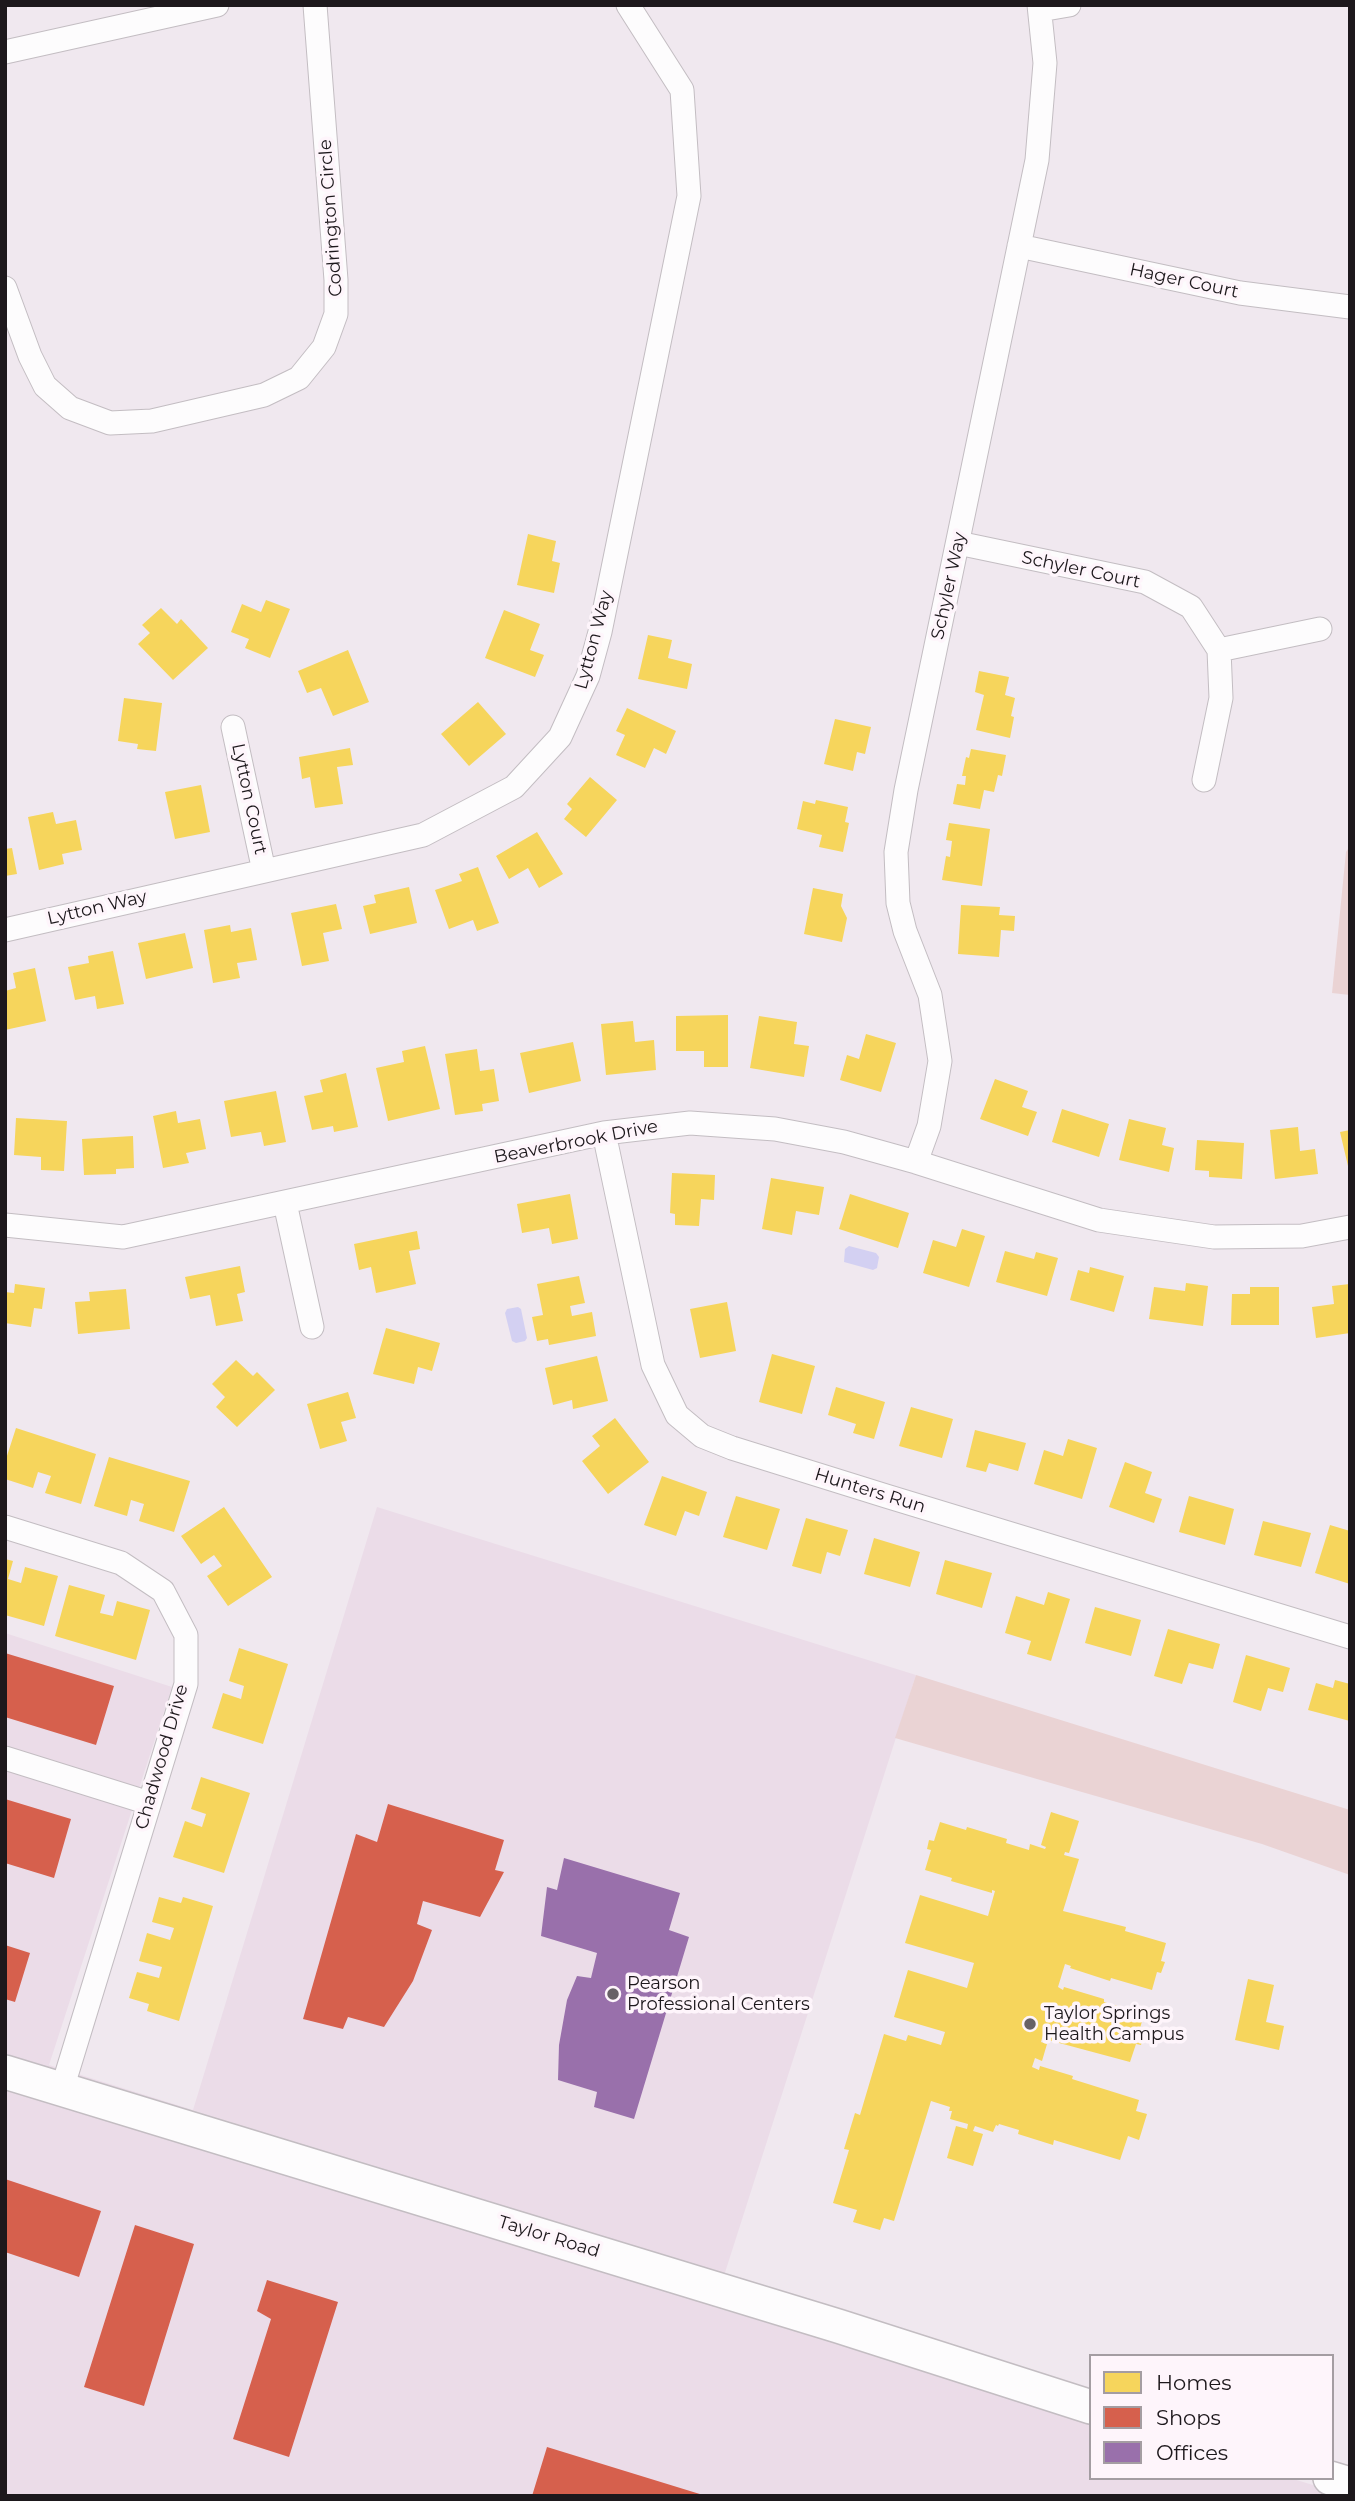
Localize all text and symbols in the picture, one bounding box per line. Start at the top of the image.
street label: Codrington Circle [315,139,347,297]
street label: Hager Court [1128,259,1240,303]
street label: Schyler Way [927,530,971,642]
street label: Schyler Court [1020,547,1142,593]
street label: Lytton Way [570,588,618,692]
street label: Lytton Court [227,741,271,857]
street label: Lytton Way [45,886,149,930]
street label: Beaverbrook Drive [492,1116,660,1168]
street label: Hunters Run [812,1464,928,1518]
street label: Chadwood Drive [131,1682,193,1832]
place label: Pearson Professional Centers [627,1973,810,2016]
marker: Pearson Professional Centers [605,1986,621,2002]
place label: Taylor Springs Health Campus [1044,2003,1184,2046]
marker: Taylor Springs Health Campus [1022,2016,1038,2032]
street label: Taylor Road [496,2211,602,2263]
legend [1089,2354,1334,2480]
text: Homes [1156,2370,1231,2395]
text: Shops [1156,2405,1221,2430]
text: Offices [1156,2440,1228,2465]

